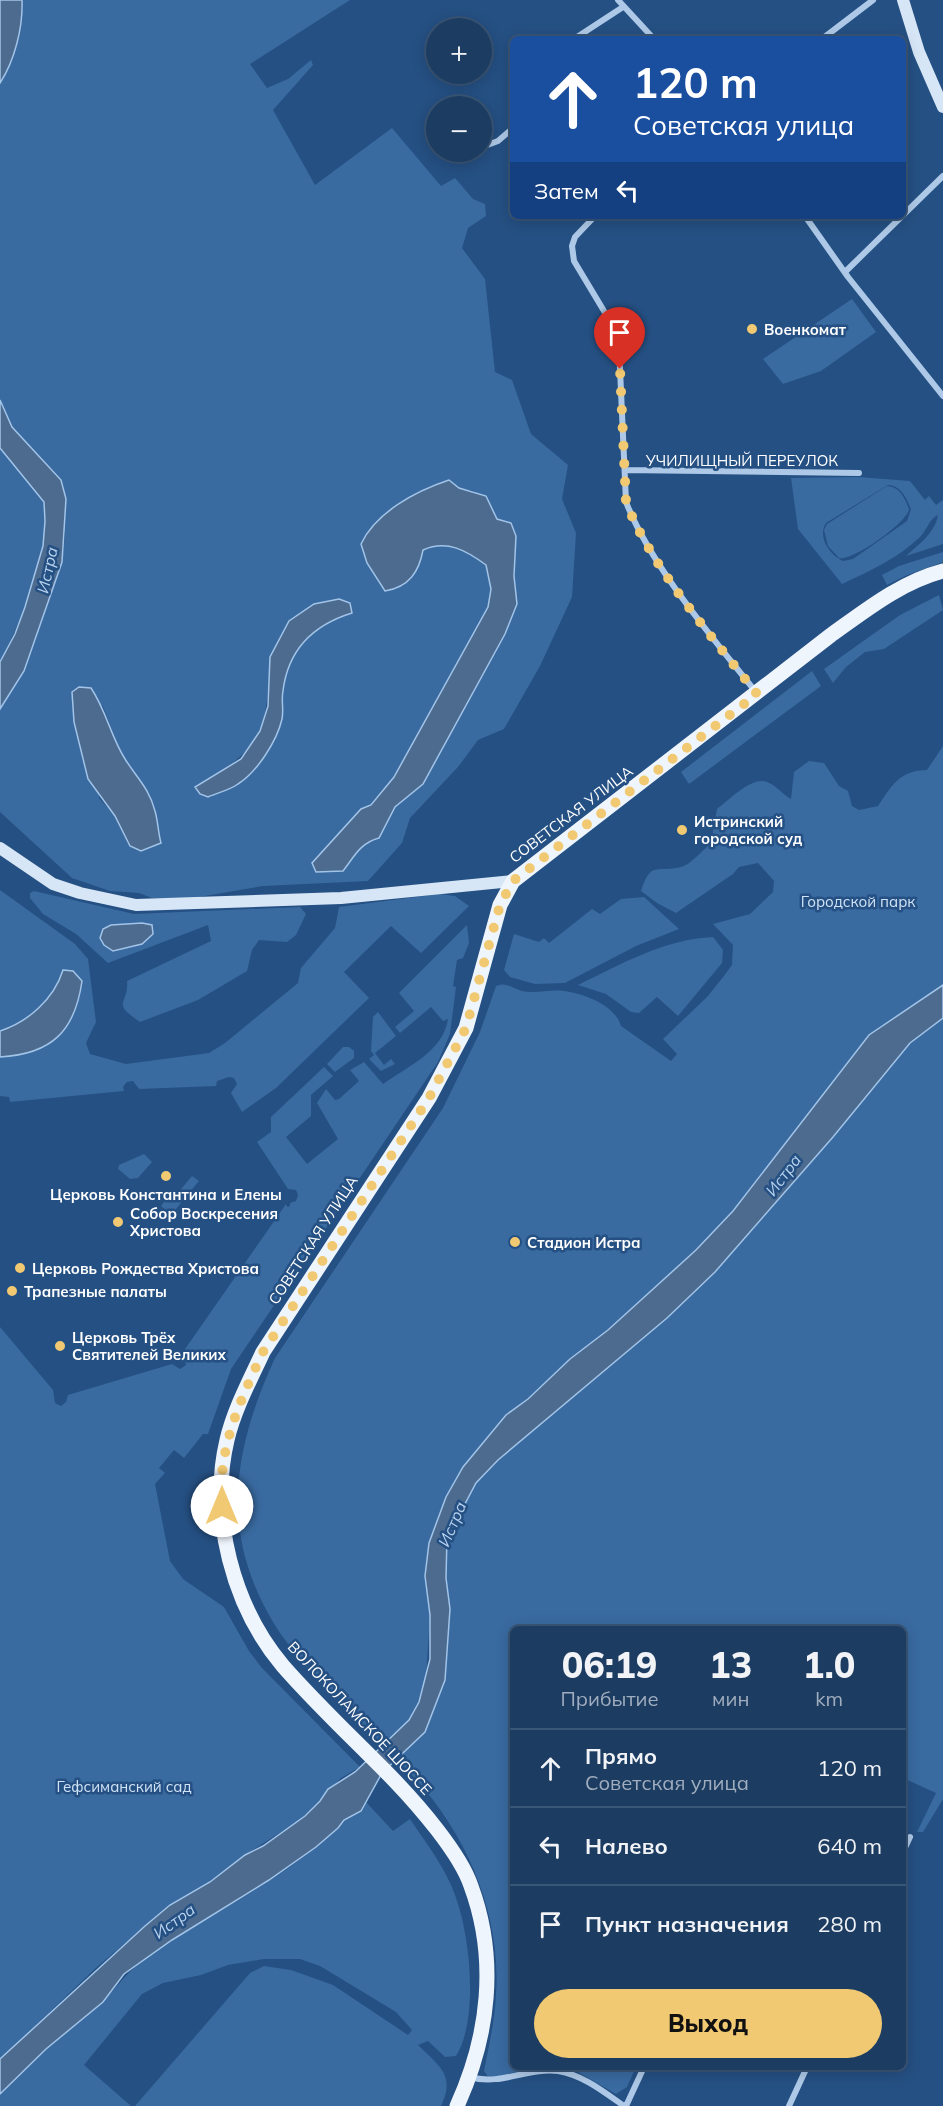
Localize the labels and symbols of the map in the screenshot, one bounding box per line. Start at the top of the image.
pin [594,307,645,369]
place label: Военкомат [764,320,847,339]
marker: Военкомат [745,322,759,336]
street label: УЧИЛИЩНЫЙ ПЕРЕУЛОК [645,451,838,470]
water label: Истра [32,545,62,595]
street label: СОВЕТСКАЯ УЛИЦА [505,761,637,867]
place label: Истринский городской суд [694,812,803,848]
marker: Истринский городской суд [675,823,689,837]
park label: Городской парк [801,892,916,911]
water label: Истра [761,1150,805,1200]
marker: Церковь Константина и Елены [159,1169,173,1183]
street label: СОВЕТСКАЯ УЛИЦА [264,1172,362,1308]
place label: Церковь Константина и Елены [50,1185,282,1204]
place label: Собор Воскресения Христова [129,1204,278,1240]
marker: Собор Воскресения Христова [111,1215,125,1229]
place label: Стадион Истра [527,1233,641,1252]
marker: Стадион Истра [508,1235,522,1249]
place label: Церковь Рождества Христова [32,1259,259,1278]
marker: Церковь Рождества Христова [13,1261,27,1275]
place label: Трапезные палаты [24,1282,167,1301]
marker: Трапезные палаты [5,1284,19,1298]
place label: Церковь Трёх Святителей Великих [72,1328,226,1364]
marker: Церковь Трёх Святителей Великих [53,1339,67,1353]
position arrow [190,1474,254,1538]
water label: Истра [434,1498,470,1549]
street label: ВОЛОКОЛАМСКОЕ ШОССЕ [284,1637,436,1799]
park label: Гефсиманский сад [56,1777,192,1796]
water label: Истра [149,1899,199,1943]

